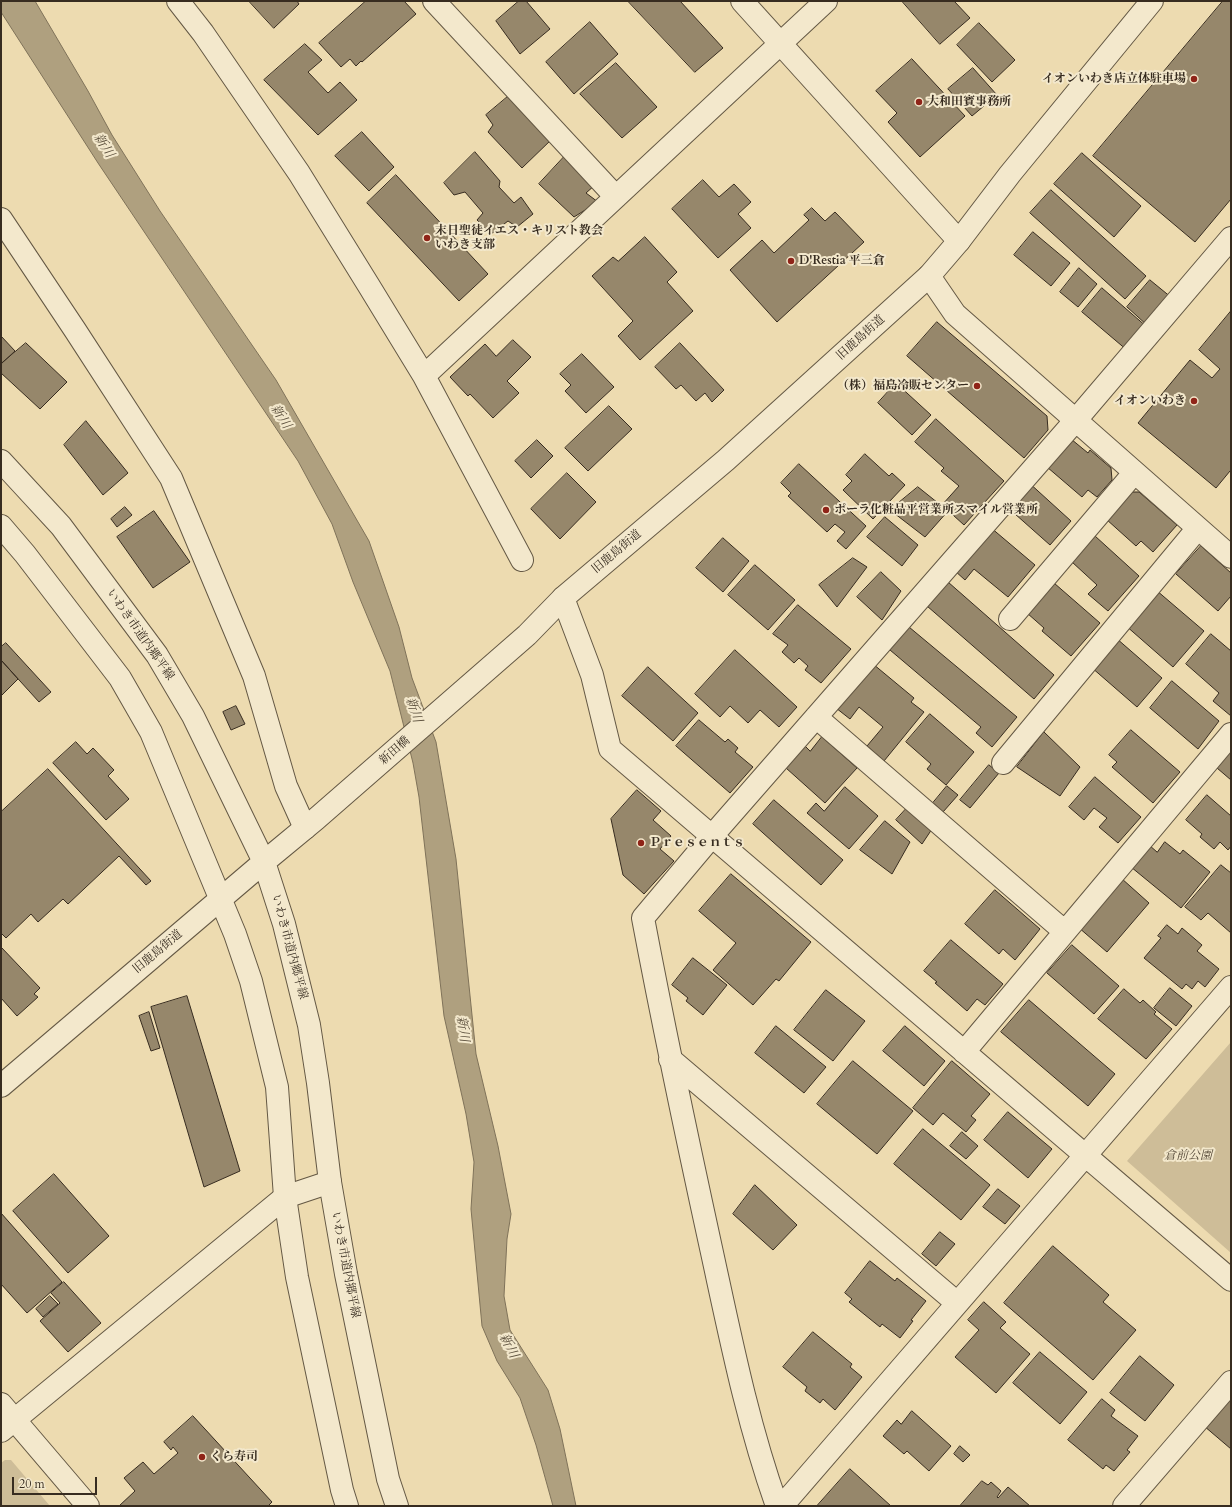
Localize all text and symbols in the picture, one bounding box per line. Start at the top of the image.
place label: イオンいわき店立体駐車場 [1042,72,1186,86]
marker: イオンいわき店立体駐車場 [1189,74,1199,84]
place label: 大和田賓事務所 [927,95,1011,109]
marker: 大和田賓事務所 [914,97,924,107]
water label: 新川 [89,131,117,161]
place label: 末日聖徒イエス・キリスト教会 いわき支部 [435,224,603,252]
marker: 末日聖徒イエス・キリスト教会 いわき支部 [422,233,432,243]
place label: D'Restia 平三倉 [799,254,885,268]
marker: D'Restia 平三倉 [786,256,796,266]
street label: 旧鹿島街道 [834,313,888,363]
place label: （株）福島冷販センター [837,379,969,393]
marker: （株）福島冷販センター [972,381,982,391]
place label: イオンいわき [1114,394,1186,408]
marker: イオンいわき [1189,396,1199,406]
water label: 新川 [266,402,294,432]
place label: ポーラ化粧品平営業所スマイル営業所 [834,503,1038,517]
marker: ポーラ化粧品平営業所スマイル営業所 [821,505,831,515]
street label: 旧鹿島街道 [589,527,645,577]
street label: いわき市道内郷平線 [103,587,177,683]
water label: 新川 [401,695,425,725]
street label: 新田橋 [377,734,413,768]
place label: Ｐｒｅｓｅｎｔｓ [649,836,745,850]
marker: Ｐｒｅｓｅｎｔｓ [636,838,646,848]
street label: いわき市道内郷平線 [268,893,310,1001]
street label: 旧鹿島街道 [130,927,186,977]
water label: 新川 [452,1015,472,1043]
park label: 倉前公園 [1164,1149,1212,1163]
street label: いわき市道内郷平線 [328,1211,362,1319]
water label: 新川 [495,1331,521,1361]
place label: くら寿司 [210,1450,258,1464]
marker: くら寿司 [197,1452,207,1462]
scale bar [14,1469,99,1495]
text: 20 m [19,1476,45,1492]

